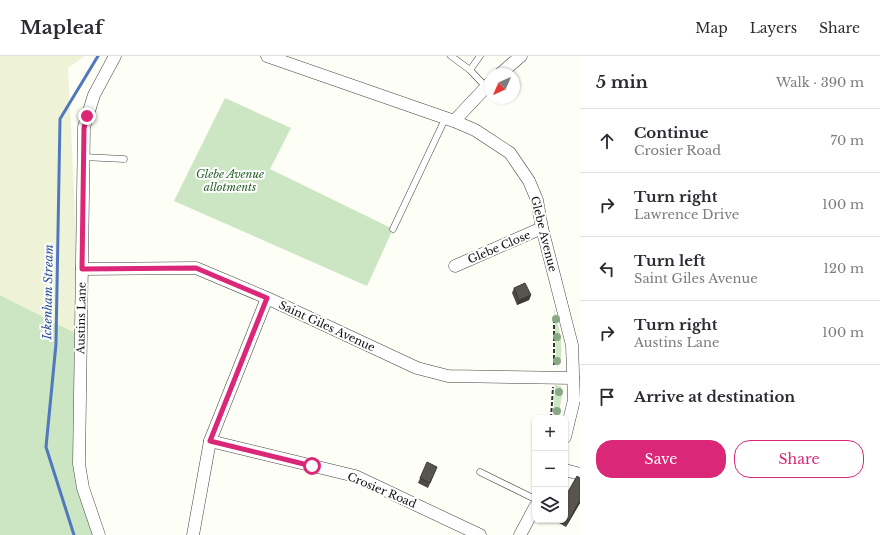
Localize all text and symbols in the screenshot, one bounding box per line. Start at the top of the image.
text: Mapleaf [20,16,103,39]
text: Map [695,19,728,37]
text: Layers [750,19,797,37]
text: Share [819,19,860,37]
north arrow [484,68,520,104]
text: 5 min [596,72,648,93]
text: Walk · 390 m [776,74,864,91]
route end [78,107,96,125]
text: Continue [634,123,709,142]
icon: ahead [596,130,618,152]
text: 70 m [831,132,864,149]
text: Crosier Road [634,142,721,159]
park label: Glebe Avenue allotments [196,167,264,194]
text: Turn right [634,187,717,206]
icon: right [596,194,618,216]
street label: Glebe Avenue [528,195,560,273]
text: 100 m [822,196,864,213]
text: Lawrence Drive [634,206,739,223]
street label: Glebe Close [465,227,533,267]
water label: Ickenham Stream [39,244,56,341]
text: Turn left [634,251,705,270]
icon: left [596,258,618,280]
text: 120 m [823,260,864,277]
text: Saint Giles Avenue [634,270,758,287]
street label: Austins Lane [73,282,89,355]
street label: Saint Giles Avenue [277,298,377,354]
text: Turn right [634,315,717,334]
icon: right [596,322,618,344]
text: 100 m [822,324,864,341]
text: Austins Lane [634,334,719,351]
icon: arrive [596,386,618,408]
text: Arrive at destination [634,387,795,406]
map controls [532,415,568,523]
button: + [532,415,568,451]
button: Save [596,440,726,478]
button: Share [734,440,864,478]
button: − [532,451,568,487]
route start [303,457,321,475]
street label: Crosier Road [345,469,419,511]
button: layers [532,487,568,523]

